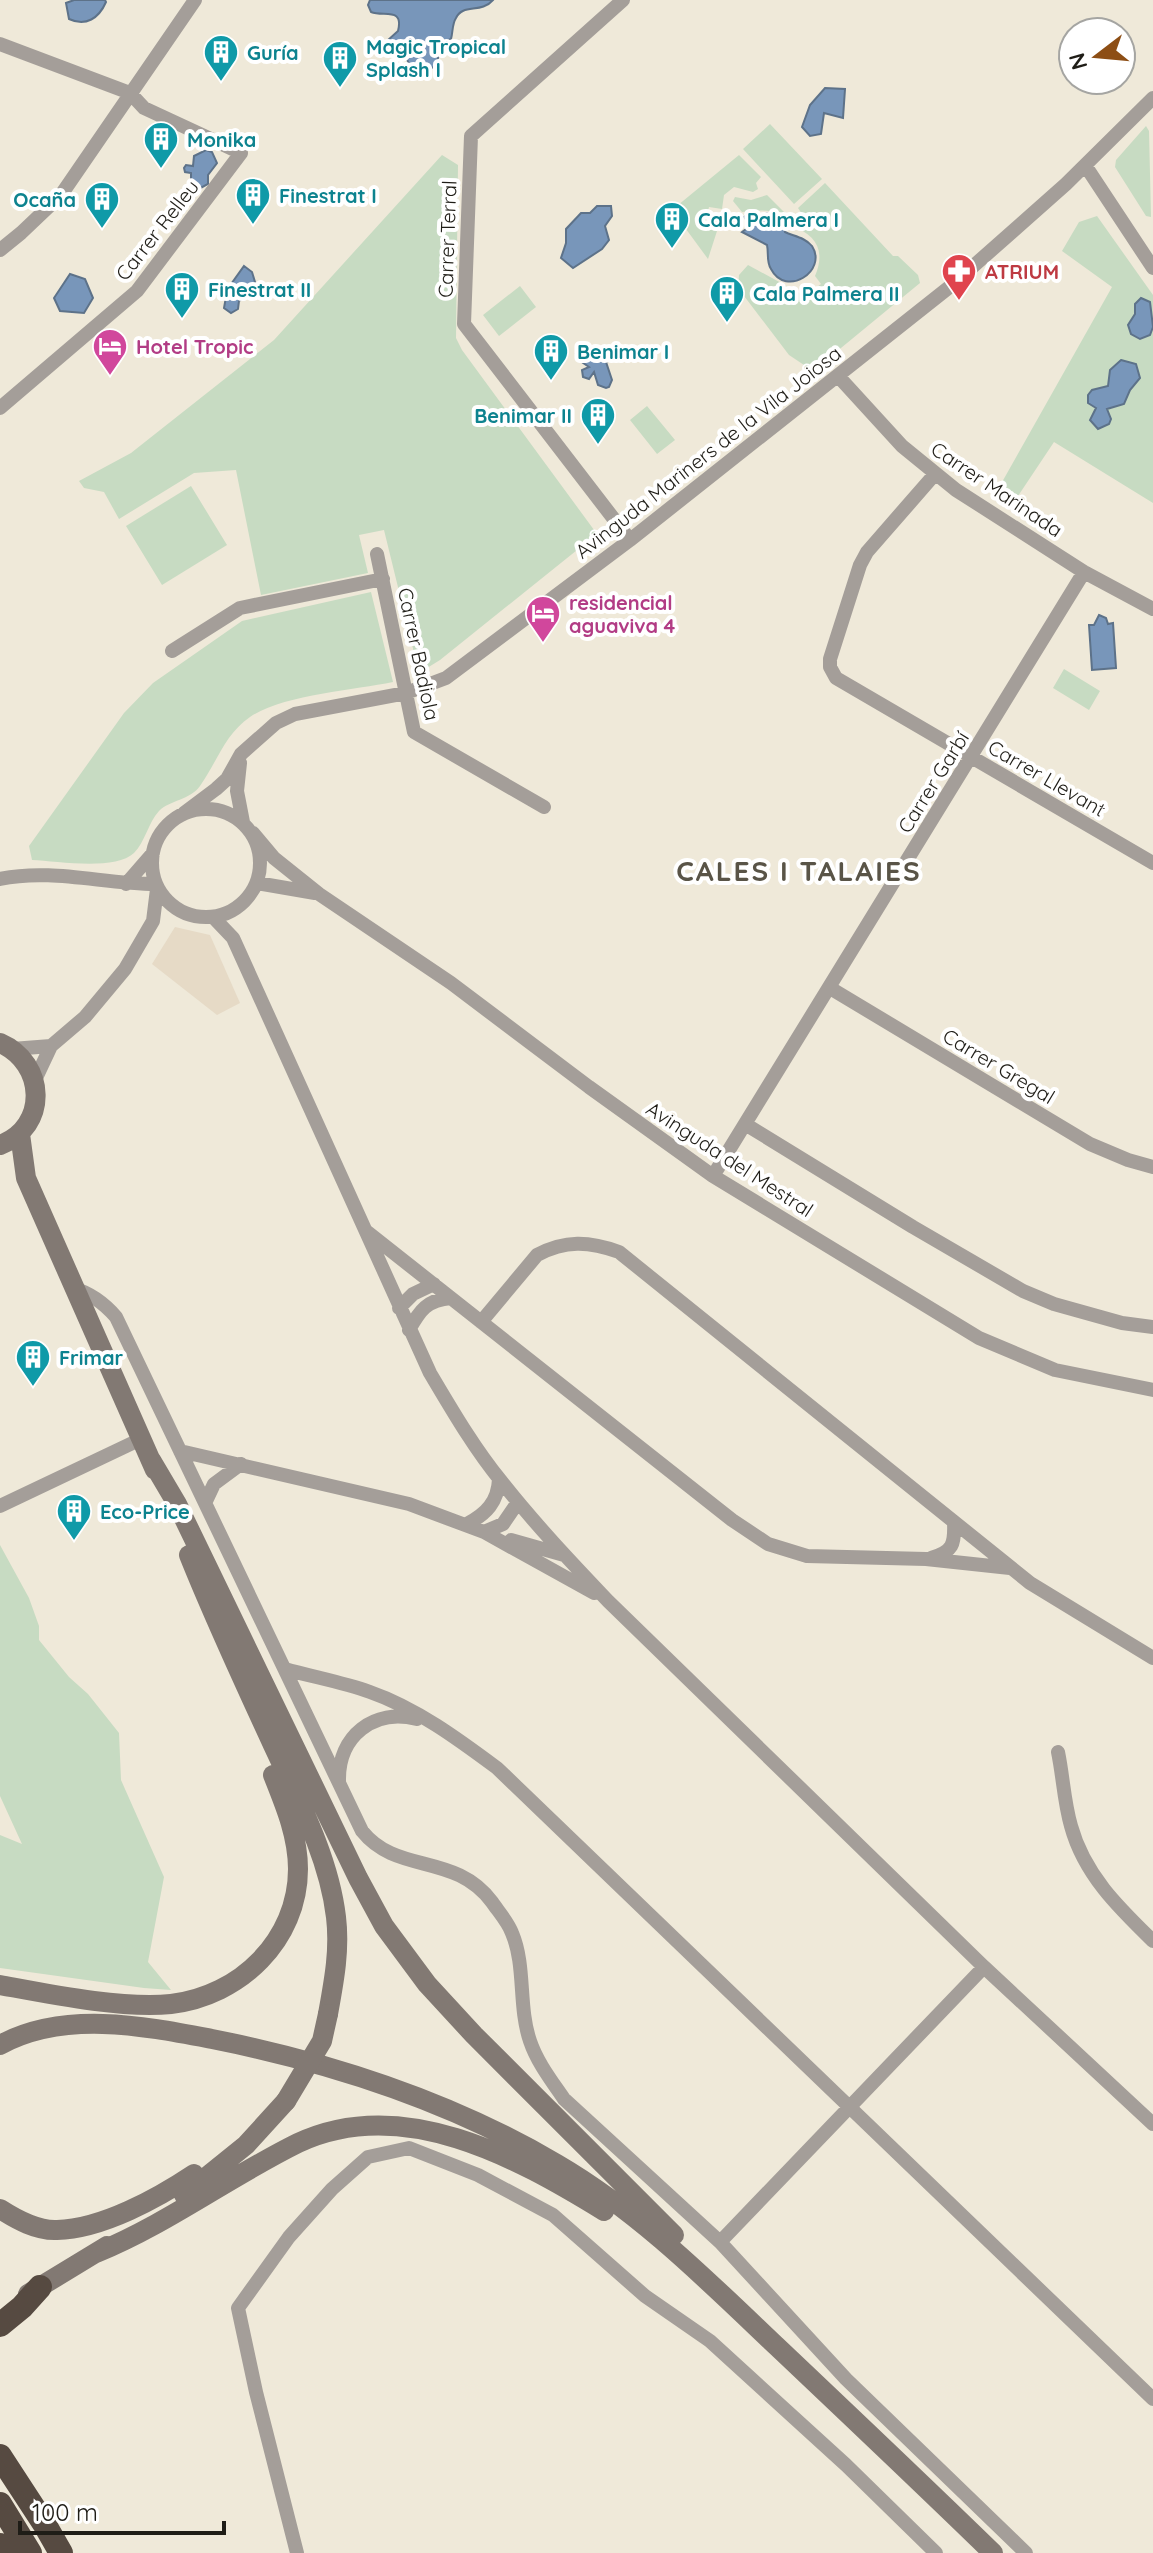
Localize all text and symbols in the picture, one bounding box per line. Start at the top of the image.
north arrow [1057,16,1137,96]
building icon: Guría [202,33,240,83]
place label: Magic Tropical Splash I [366,34,506,82]
building icon: Magic Tropical Splash I [321,39,359,89]
place label: Guría [247,40,299,65]
text: N [1062,50,1093,73]
building icon: Monika [142,120,180,170]
place label: Monika [187,127,256,152]
street label: Carrer Relleu [110,175,204,285]
building icon: Finestrat I [234,176,272,226]
building icon: Ocaña [83,180,121,230]
street label: Carrer Terral [432,180,462,298]
place label: Finestrat I [279,183,377,208]
place label: Ocaña [13,187,76,212]
building icon: Cala Palmera I [653,200,691,250]
place label: Cala Palmera I [698,207,839,232]
pharmacy icon: ATRIUM [940,252,978,302]
place label: ATRIUM [985,259,1059,284]
building icon: Finestrat II [163,270,201,320]
building icon: Cala Palmera II [708,274,746,324]
place label: Finestrat II [208,277,311,302]
place label: Cala Palmera II [753,281,899,306]
hotel icon: Hotel Tropic [91,327,129,377]
building icon: Benimar I [532,332,570,382]
place label: Hotel Tropic [136,334,253,359]
place label: Benimar I [577,339,669,364]
street label: Avinguda Mariners de la Vila Joiosa [570,340,846,564]
building icon: Benimar II [579,396,617,446]
place label: Benimar II [474,403,572,428]
street label: Carrer Marinada [927,436,1067,542]
street label: Carrer Badiola [393,585,445,723]
place label: residencial aguaviva 4 [569,590,676,638]
hotel icon: residencial aguaviva 4 [524,594,562,644]
street label: Carrer Garbí [892,726,974,837]
street label: Carrer Llevant [984,734,1111,822]
district label: CALES I TALAIES [676,853,922,888]
street label: Carrer Gregal [939,1023,1059,1109]
street label: Avinguda del Mestral [642,1096,818,1222]
building icon: Frimar [14,1338,52,1388]
place label: Frimar [59,1345,123,1370]
building icon: Eco-Price [55,1492,93,1542]
place label: Eco-Price [100,1499,190,1524]
scale bar [20,2485,224,2535]
text: 100 m [32,2497,98,2527]

